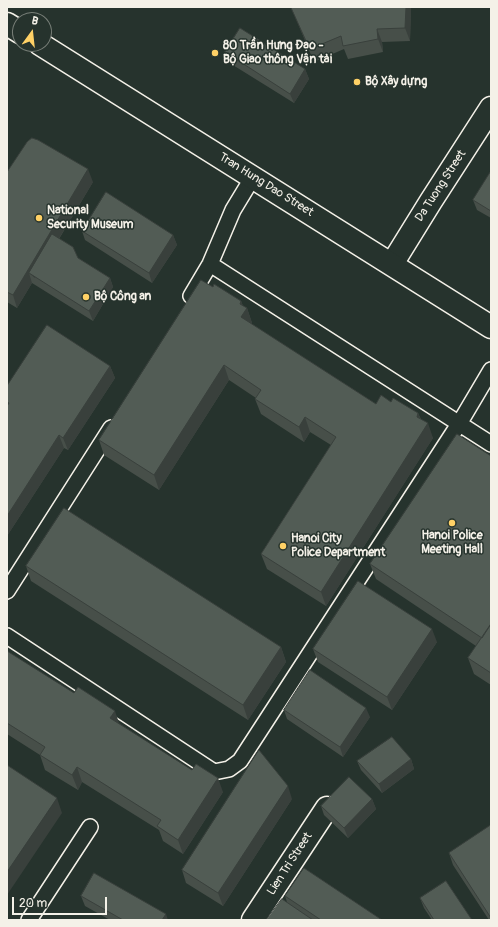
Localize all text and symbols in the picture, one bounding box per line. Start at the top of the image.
north arrow [12,12,52,52]
text: B [30,14,40,28]
place label: 80 Trần Hưng Đạo - Bộ Giao thông Vận tải [223,39,332,67]
marker: 80 Trần Hưng Đạo - Bộ Giao thông Vận tải [210,48,220,58]
place label: Bộ Xây dựng [365,75,427,89]
marker: Bộ Xây dựng [352,77,362,87]
street label: Da Tuong Street [413,148,469,224]
street label: Tran Hung Dao Street [216,150,316,220]
place label: National Security Museum [47,204,133,232]
marker: National Security Museum [34,213,44,223]
place label: Bộ Công an [94,290,151,304]
marker: Bộ Công an [81,292,91,302]
marker: Hanoi Police Meeting Hall [447,518,457,528]
place label: Hanoi Police Meeting Hall [421,529,483,557]
place label: Hanoi City Police Department [291,532,385,560]
marker: Hanoi City Police Department [278,541,288,551]
street label: Lien Tri Street [264,830,316,898]
scale bar [14,889,109,915]
text: 20 m [19,896,47,911]

